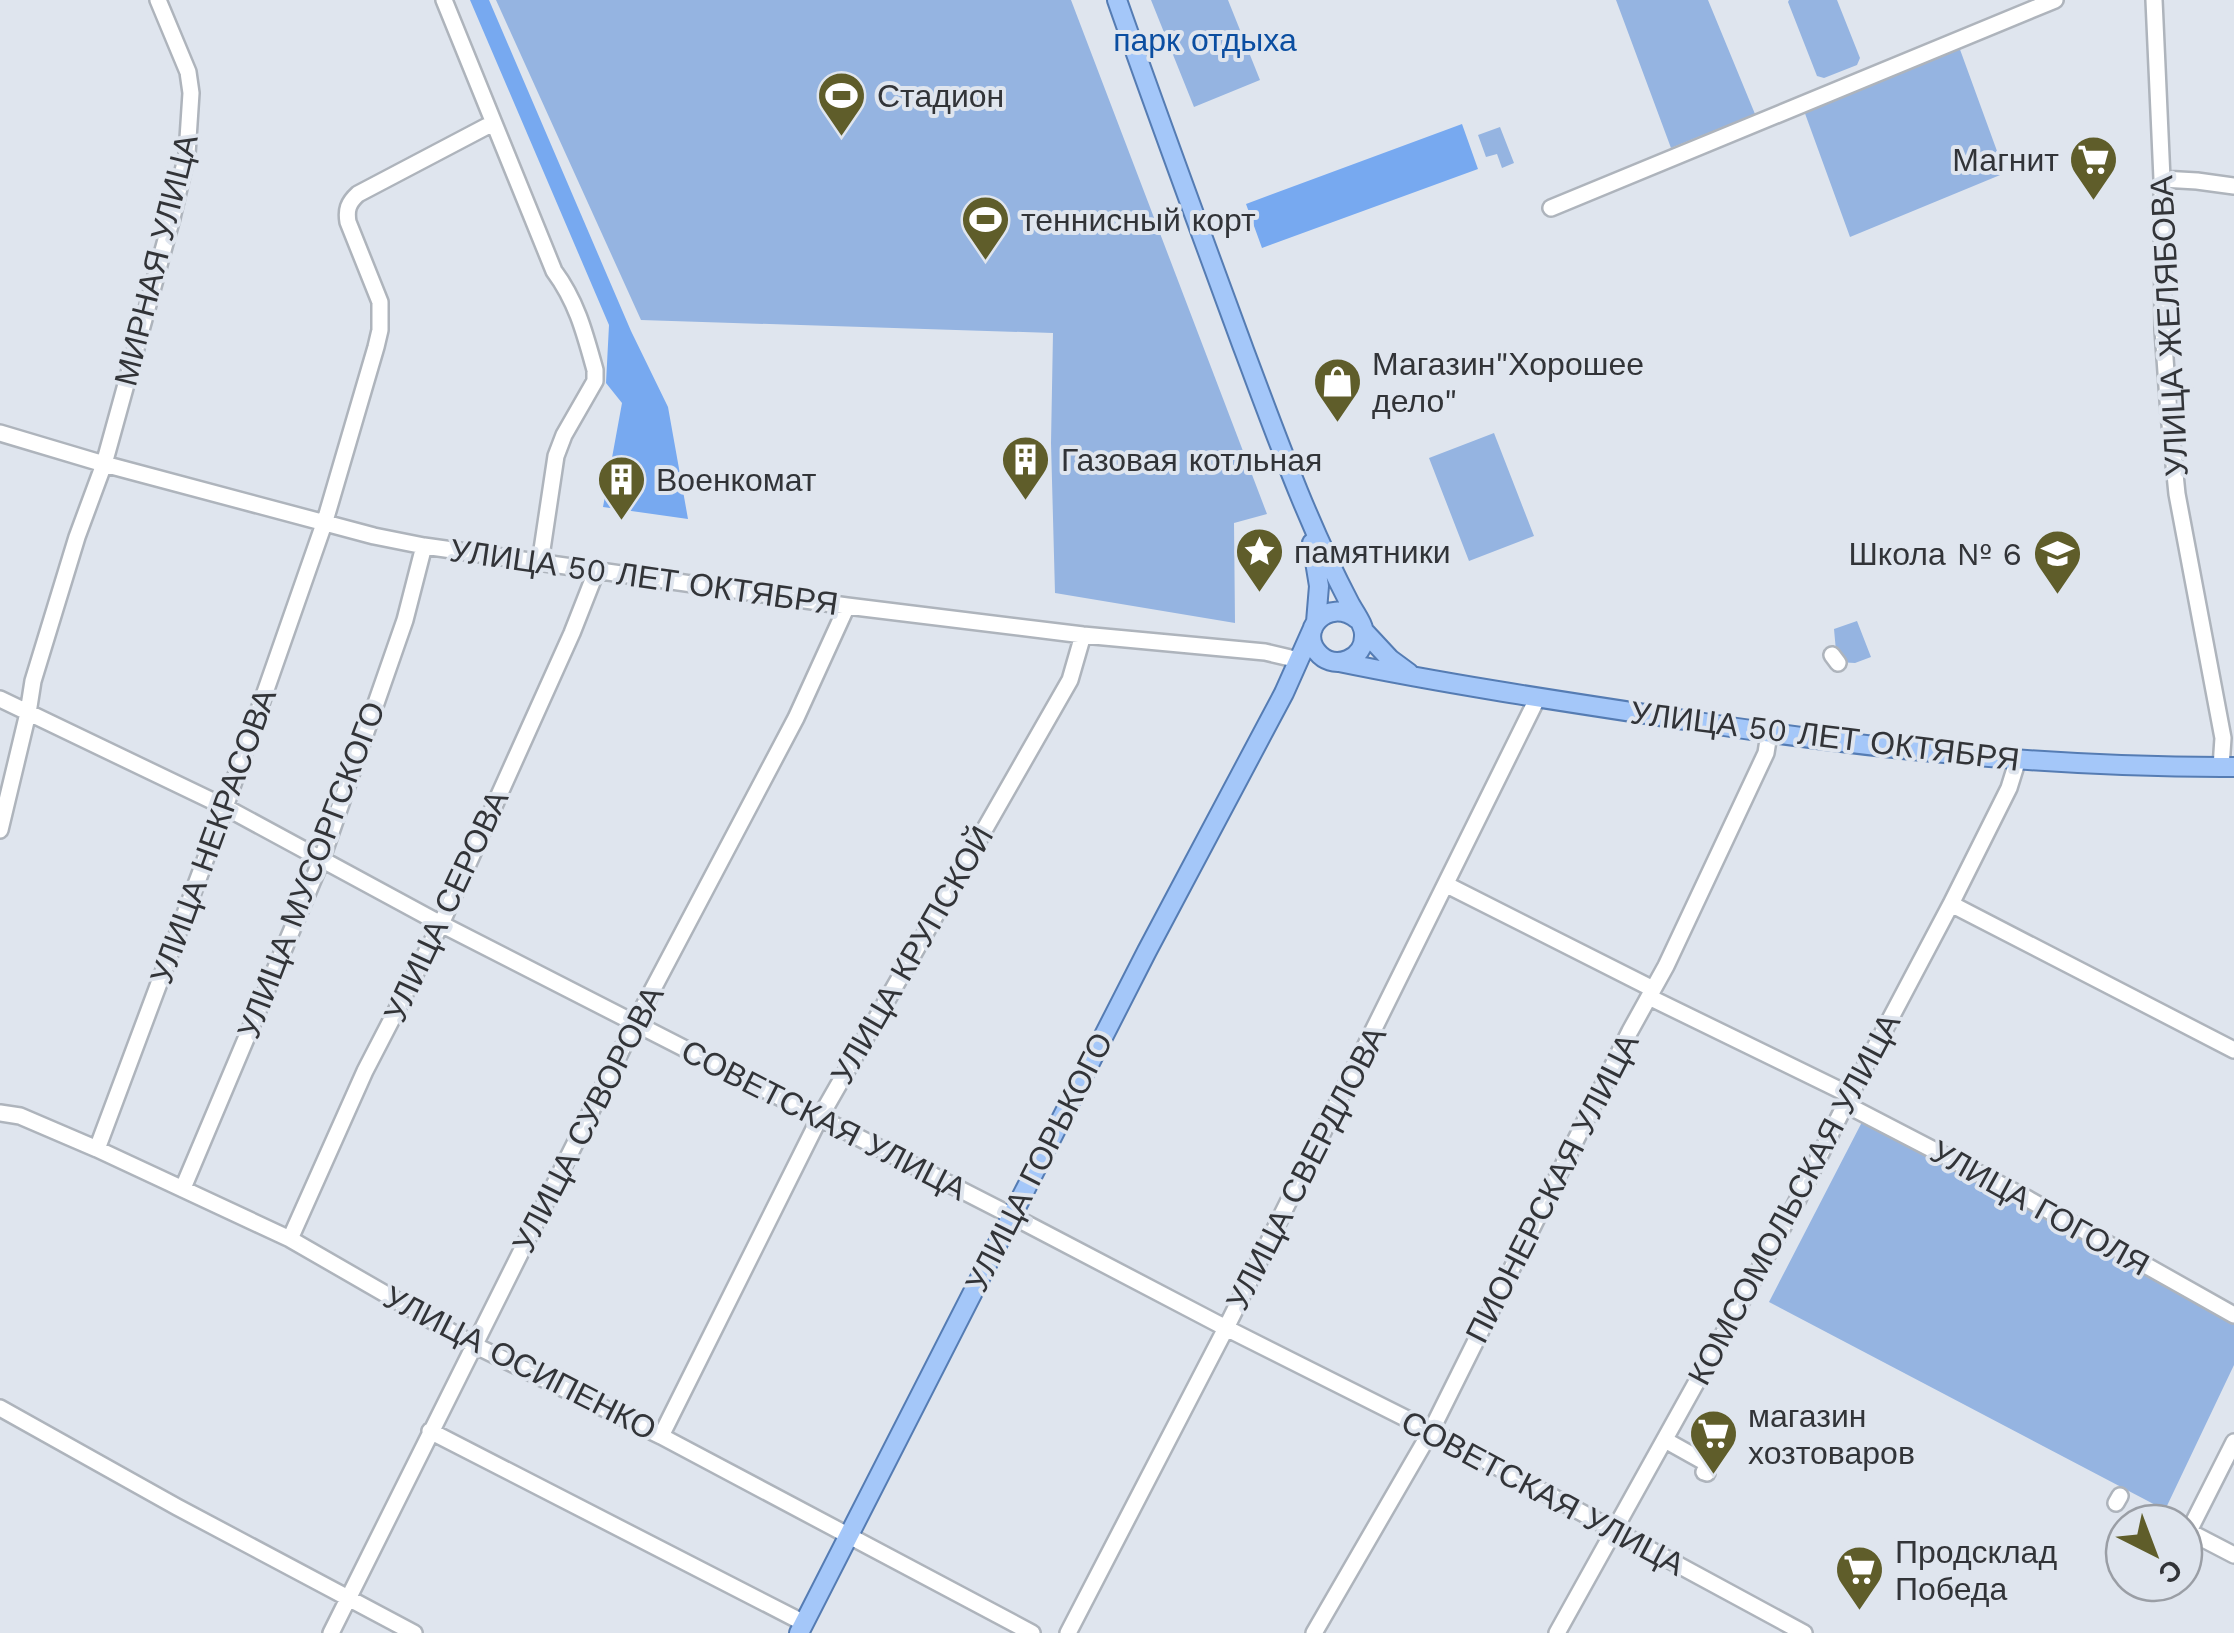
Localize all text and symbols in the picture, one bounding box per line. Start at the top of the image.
park label: парк отдыха [1113,21,1297,59]
sports icon: Стадион [816,70,868,138]
place label: Стадион [877,77,1004,115]
street label: МИРНАЯ УЛИЦА [106,130,206,390]
supermarket icon: Магнит [2068,134,2120,202]
place label: Магнит [1952,141,2059,179]
street label: УЛИЦА ЖЕЛЯБОВА [2142,174,2196,477]
sports icon: теннисный корт [960,194,1012,262]
place label: теннисный корт [1021,201,1256,239]
place label: Магазин"Хорошее дело" [1372,345,1644,420]
shop icon: Магазин"Хорошее дело" [1311,356,1363,424]
building icon: Газовая котльная [1000,434,1052,502]
place label: Газовая котльная [1061,441,1322,479]
building icon: Военкомат [595,454,647,522]
place label: Военкомат [656,461,817,499]
place icon: памятники [1233,526,1285,594]
school or university icon: Школа № 6 [2031,528,2083,596]
street label: УЛИЦА 50 ЛЕТ ОКТЯБРЯ [447,531,841,623]
place label: памятники [1294,533,1451,571]
place label: Школа № 6 [1848,535,2022,573]
street label: УЛИЦА НЕКРАСОВА [142,683,284,989]
street label: УЛИЦА 50 ЛЕТ ОКТЯБРЯ [1628,693,2022,779]
street label: УЛИЦА МУСОРГСКОГО [229,696,393,1044]
street label: УЛИЦА СЕРОВА [376,784,516,1028]
street label: УЛИЦА КРУПСКОЙ [823,819,1001,1091]
street label: УЛИЦА СУВОРОВА [504,979,672,1259]
street label: КОМСОМОЛЬСКАЯ УЛИЦА [1680,1006,1908,1391]
street label: УЛИЦА СВЕРДЛОВА [1218,1019,1394,1316]
street label: УЛИЦА ГОРЬКОГО [957,1026,1121,1298]
street label: ПИОНЕРСКАЯ УЛИЦА [1457,1027,1647,1349]
street label: СОВЕТСКАЯ УЛИЦА [675,1032,974,1209]
street label: УЛИЦА ГОГОЛЯ [1924,1132,2156,1284]
street label: УЛИЦА ОСИПЕНКО [377,1278,663,1448]
place label: магазин хозтоваров [1748,1397,1915,1472]
street label: СОВЕТСКАЯ УЛИЦА [1395,1402,1692,1584]
supermarket icon: магазин хозтоваров [1687,1408,1739,1476]
north arrow [2104,1503,2204,1603]
place label: Продсклад Победа [1895,1533,2057,1608]
supermarket icon: Продсклад Победа [1834,1544,1886,1612]
text: С [2152,1552,2189,1590]

